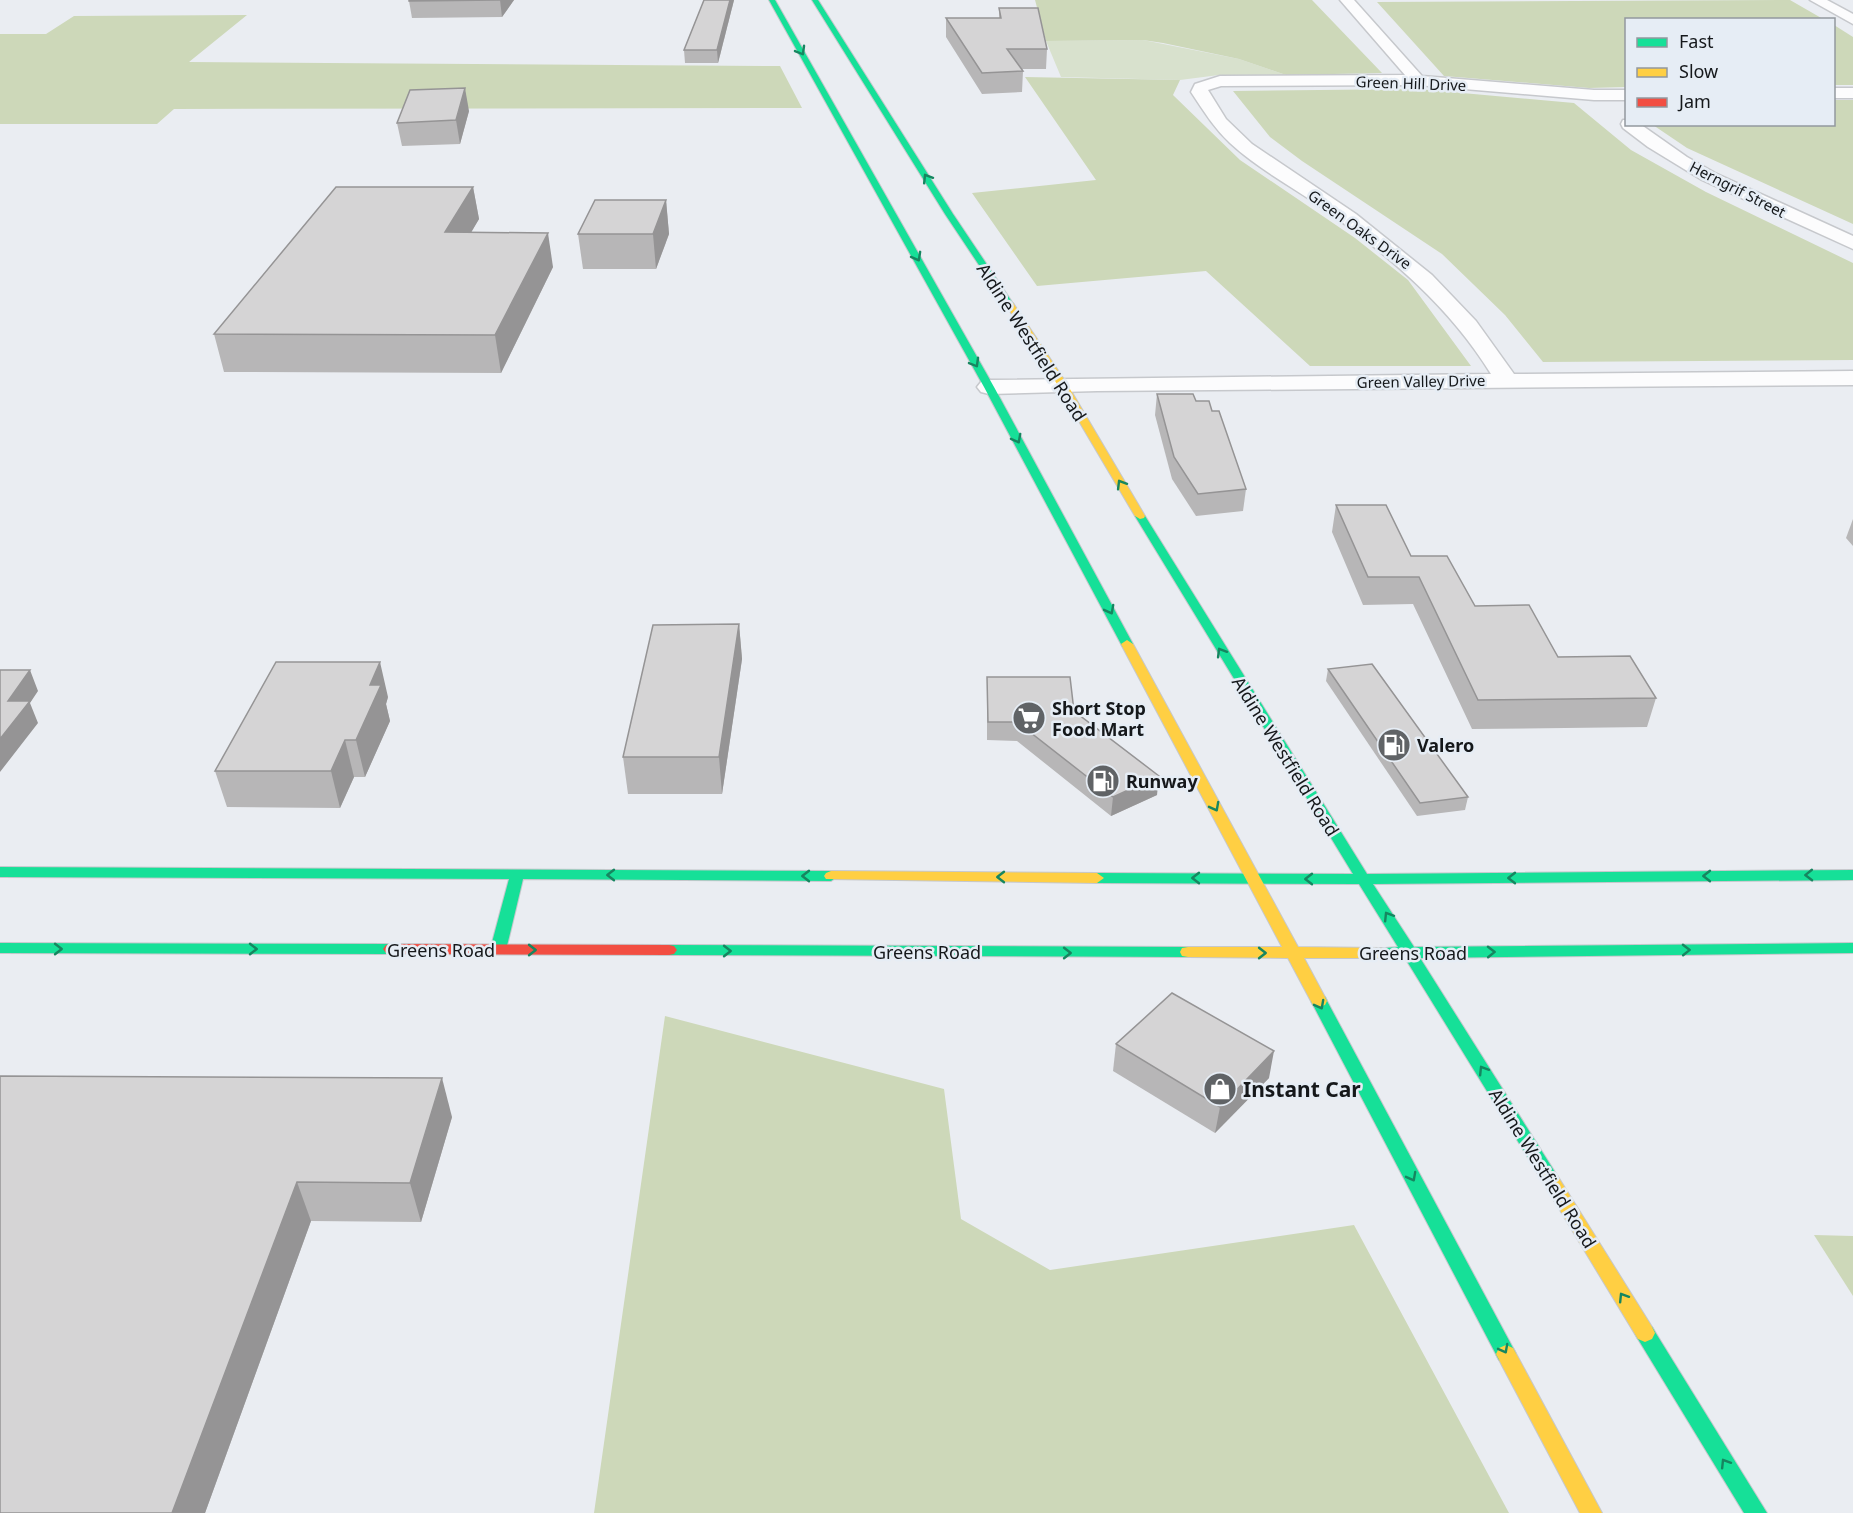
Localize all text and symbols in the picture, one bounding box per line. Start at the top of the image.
legend [1625,18,1835,126]
text: Fast [1679,29,1714,53]
one-way arrow [794,45,805,55]
text: Slow [1679,59,1718,83]
street label: Green Hill Drive [1355,71,1467,95]
text: Jam [1677,89,1711,113]
street label: Herngrif Street [1687,156,1790,222]
one-way arrow [923,174,935,184]
street label: Green Oaks Drive [1304,185,1416,273]
one-way arrow [910,251,921,262]
street label: Aldine Westfield Road [972,258,1092,426]
one-way arrow [968,356,980,367]
street label: Green Valley Drive [1357,370,1485,392]
one-way arrow [1010,432,1021,443]
one-way arrow [1117,480,1129,490]
one-way arrow [1103,604,1114,615]
one-way arrow [1217,648,1229,658]
street label: Aldine Westfield Road [1227,672,1345,840]
place label: Short Stop Food Mart [1052,696,1146,741]
supermarket icon: Short Stop Food Mart [1011,700,1047,736]
fuel station icon: Valero [1376,727,1412,763]
place label: Valero [1417,733,1474,757]
fuel station icon: Runway [1085,763,1121,799]
place label: Runway [1126,769,1198,793]
one-way arrow [1208,801,1219,811]
one-way arrow [606,869,615,881]
one-way arrow [1805,869,1814,882]
one-way arrow [801,870,810,882]
one-way arrow [1703,870,1712,882]
one-way arrow [996,871,1005,883]
one-way arrow [1191,872,1200,884]
one-way arrow [1508,872,1517,884]
one-way arrow [1305,873,1314,885]
one-way arrow [1383,912,1395,922]
street label: Greens Road [387,938,495,962]
street label: Greens Road [873,940,981,964]
street label: Greens Road [1359,941,1467,965]
one-way arrow [54,943,63,955]
one-way arrow [249,943,258,955]
one-way arrow [528,944,537,957]
one-way arrow [1681,944,1690,956]
one-way arrow [723,945,732,957]
one-way arrow [1062,946,1071,959]
one-way arrow [1486,946,1495,959]
one-way arrow [1257,947,1266,959]
one-way arrow [1313,999,1324,1009]
one-way arrow [1479,1066,1491,1076]
shop icon: Instant Car [1202,1071,1238,1107]
place label: Instant Car [1243,1075,1361,1103]
street label: Aldine Westfield Road [1484,1084,1602,1252]
one-way arrow [1405,1171,1416,1181]
one-way arrow [1618,1293,1630,1303]
one-way arrow [1497,1343,1508,1353]
one-way arrow [1720,1459,1732,1469]

